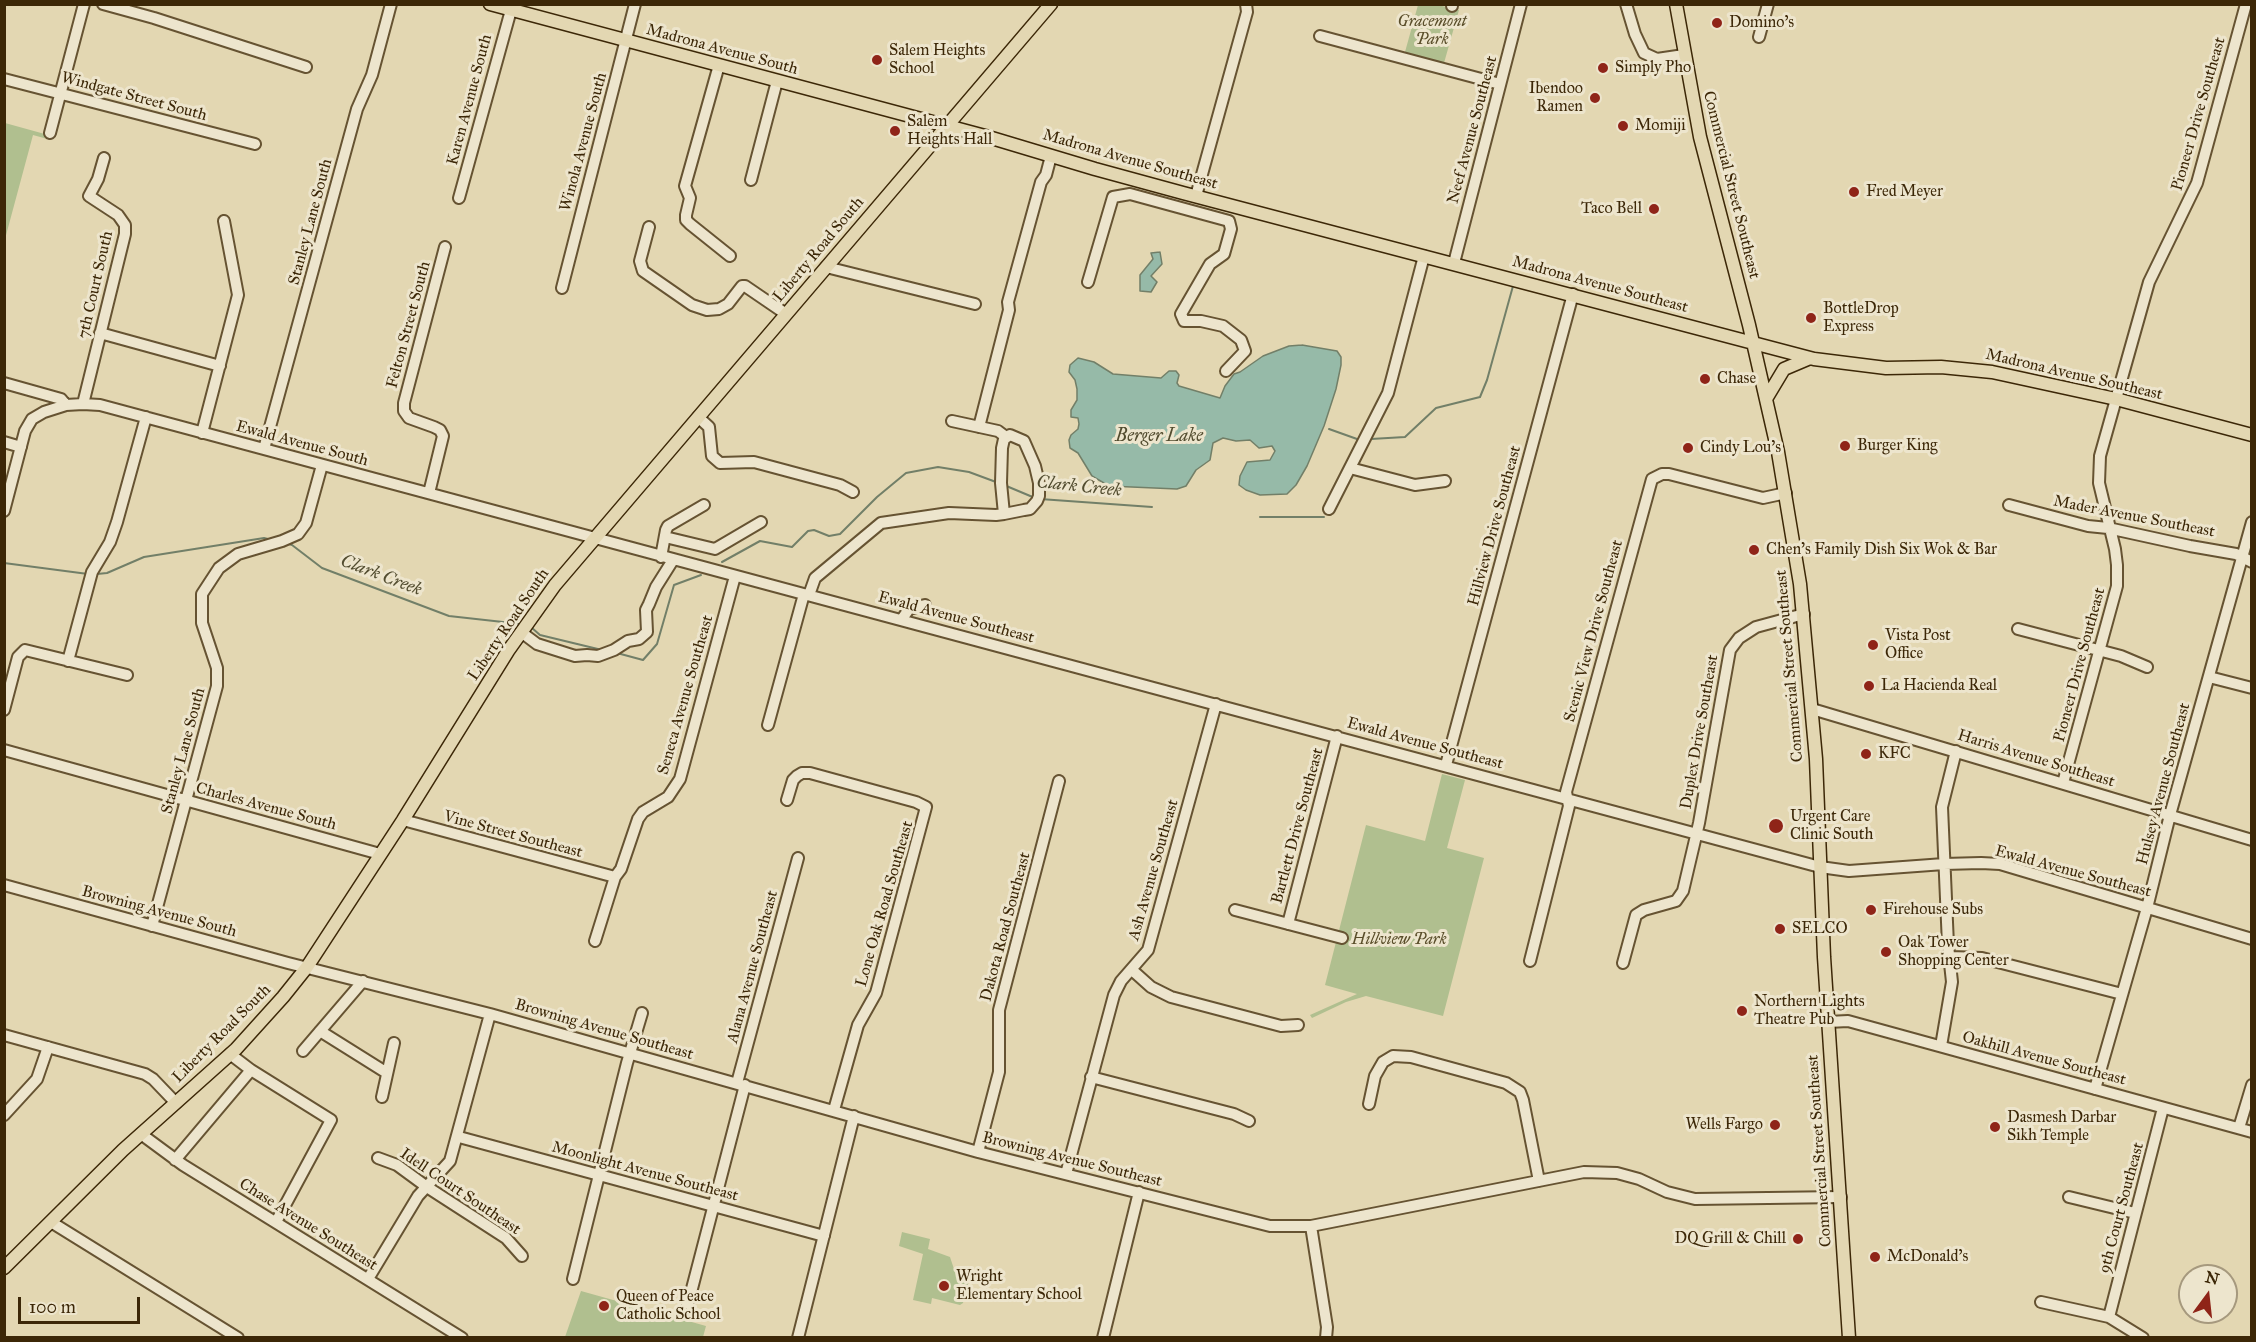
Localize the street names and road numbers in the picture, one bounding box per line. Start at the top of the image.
street label: Madrona Avenue South [644,21,800,79]
street label: Karen Avenue South [443,32,497,168]
street label: Pioneer Drive Southeast [2168,35,2230,193]
street label: Neef Avenue Southeast [1444,54,1502,206]
street label: Windgate Street South [59,68,209,126]
street label: Winola Avenue South [556,71,612,213]
street label: Commercial Street Southeast [1698,89,1764,281]
street label: Madrona Avenue Southeast [1040,126,1220,194]
street label: Stanley Lane South [285,157,337,287]
street label: Liberty Road South [769,194,869,306]
street label: 7th Court South [74,229,118,341]
street label: Madrona Avenue Southeast [1510,252,1690,318]
street label: Felton Street South [383,259,435,391]
street label: Madrona Avenue Southeast [1984,345,2164,405]
street label: Ewald Avenue South [234,417,370,471]
street label: Hillview Drive Southeast [1464,444,1526,608]
street label: Mader Avenue Southeast [2052,492,2216,542]
street label: Scenic View Drive Southeast [1560,538,1628,724]
street label: Liberty Road South [464,565,554,685]
street label: Commercial Street Southeast [1772,569,1808,763]
street label: Pioneer Drive Southeast [2050,586,2110,744]
street label: Ewald Avenue Southeast [876,588,1036,648]
street label: Seneca Avenue Southeast [654,613,718,777]
street label: Duplex Drive Southeast [1677,653,1723,811]
street label: Stanley Lane South [158,686,210,816]
street label: Hulsey Avenue Southeast [2133,701,2195,867]
street label: Ewald Avenue Southeast [1345,714,1505,774]
street label: Harris Avenue Southeast [1955,726,2117,792]
street label: Bartlett Drive Southeast [1268,746,1328,906]
street label: Charles Avenue South [194,779,338,835]
street label: Ash Avenue Southeast [1125,797,1183,943]
street label: Vine Street Southeast [442,807,584,863]
street label: Lone Oak Road Southeast [852,819,918,989]
street label: Ewald Avenue Southeast [1993,842,2153,902]
street label: Dakota Road Southeast [977,850,1035,1004]
street label: Browning Avenue South [79,882,239,942]
street label: Alana Avenue Southeast [723,888,783,1046]
street label: Liberty Road South [169,981,275,1087]
street label: Browning Avenue Southeast [513,995,695,1065]
street label: Oakhill Avenue Southeast [1960,1028,2128,1090]
street label: Commercial Street Southeast [1804,1054,1836,1248]
street label: Browning Avenue Southeast [980,1128,1164,1192]
street label: Moonlight Avenue Southeast [550,1138,740,1206]
street label: 9th Court Southeast [2095,1140,2149,1276]
street label: Idell Court Southeast [396,1145,524,1239]
street label: Chase Avenue Southeast [235,1175,381,1275]

